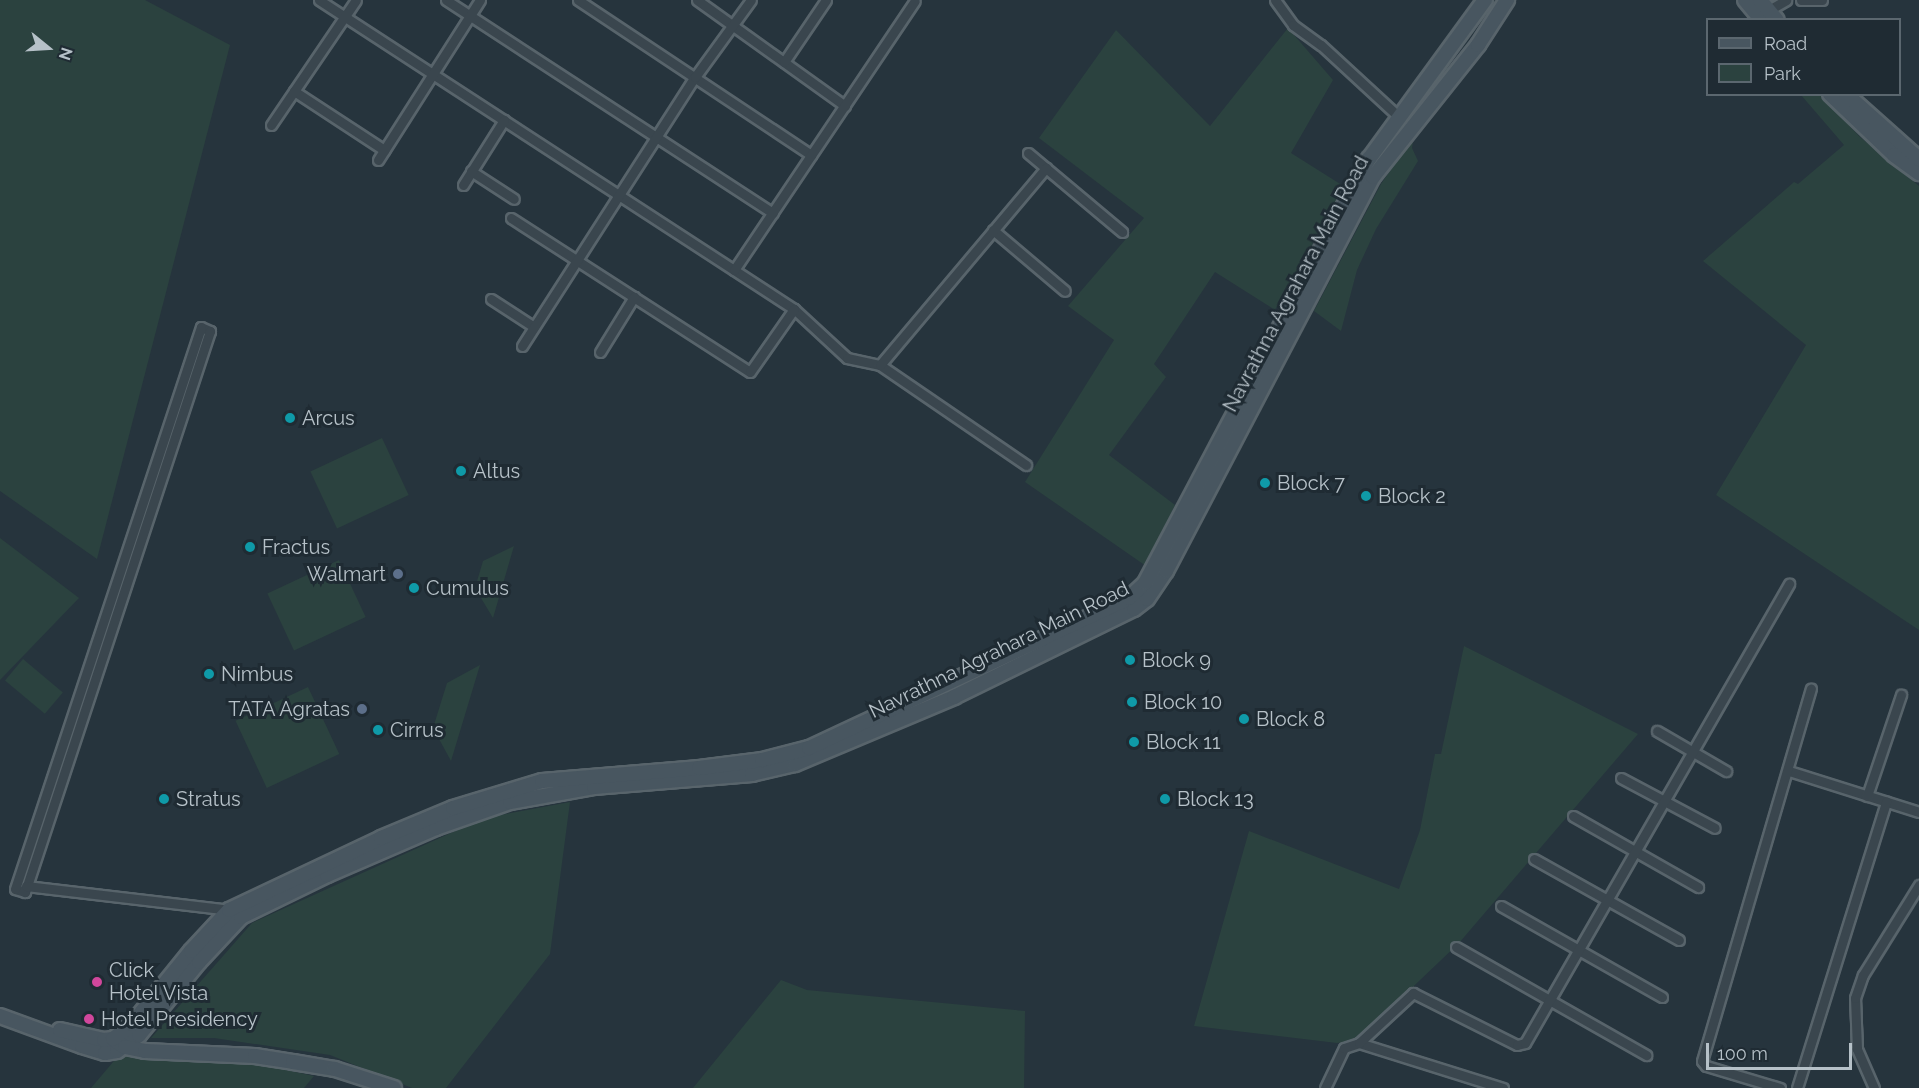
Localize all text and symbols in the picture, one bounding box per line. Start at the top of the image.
north arrow [18,18,78,78]
legend [1706,18,1901,96]
text: Road [1764,33,1807,54]
text: N [55,45,77,62]
text: Park [1764,63,1801,84]
street label: Navrathna Agrahara Main Road [1218,152,1374,416]
place label: Arcus [302,406,355,430]
marker: Arcus [283,411,297,425]
place label: Altus [473,459,520,483]
marker: Altus [454,464,468,478]
place label: Block 7 [1277,471,1345,495]
marker: Block 7 [1258,476,1272,490]
place label: Block 2 [1378,484,1446,508]
marker: Block 2 [1359,489,1373,503]
place label: Fractus [262,535,330,559]
marker: Fractus [243,540,257,554]
place label: Walmart [307,562,386,586]
marker: Walmart [391,567,405,581]
place label: Cumulus [426,576,509,600]
street label: Navrathna Agrahara Main Road [865,576,1133,724]
marker: Cumulus [407,581,421,595]
place label: Block 9 [1142,648,1211,672]
marker: Block 9 [1123,653,1137,667]
place label: Nimbus [221,662,293,686]
marker: Nimbus [202,667,216,681]
place label: Block 10 [1144,690,1222,714]
marker: Block 10 [1125,695,1139,709]
place label: TATA Agratas [227,697,350,721]
marker: TATA Agratas [355,702,369,716]
place label: Block 8 [1256,707,1325,731]
marker: Block 8 [1237,712,1251,726]
place label: Cirrus [390,718,444,742]
marker: Cirrus [371,723,385,737]
place label: Block 11 [1146,730,1220,754]
marker: Block 11 [1127,735,1141,749]
place label: Stratus [176,787,241,811]
place label: Block 13 [1177,787,1254,811]
marker: Stratus [157,792,171,806]
marker: Block 13 [1158,792,1172,806]
place label: Click Hotel Vista [109,958,209,1005]
marker: Click Hotel Vista [90,975,104,989]
place label: Hotel Presidency [101,1007,259,1031]
marker: Hotel Presidency [82,1012,96,1026]
scale bar [1709,1031,1854,1069]
text: 100 m [1717,1043,1768,1064]

